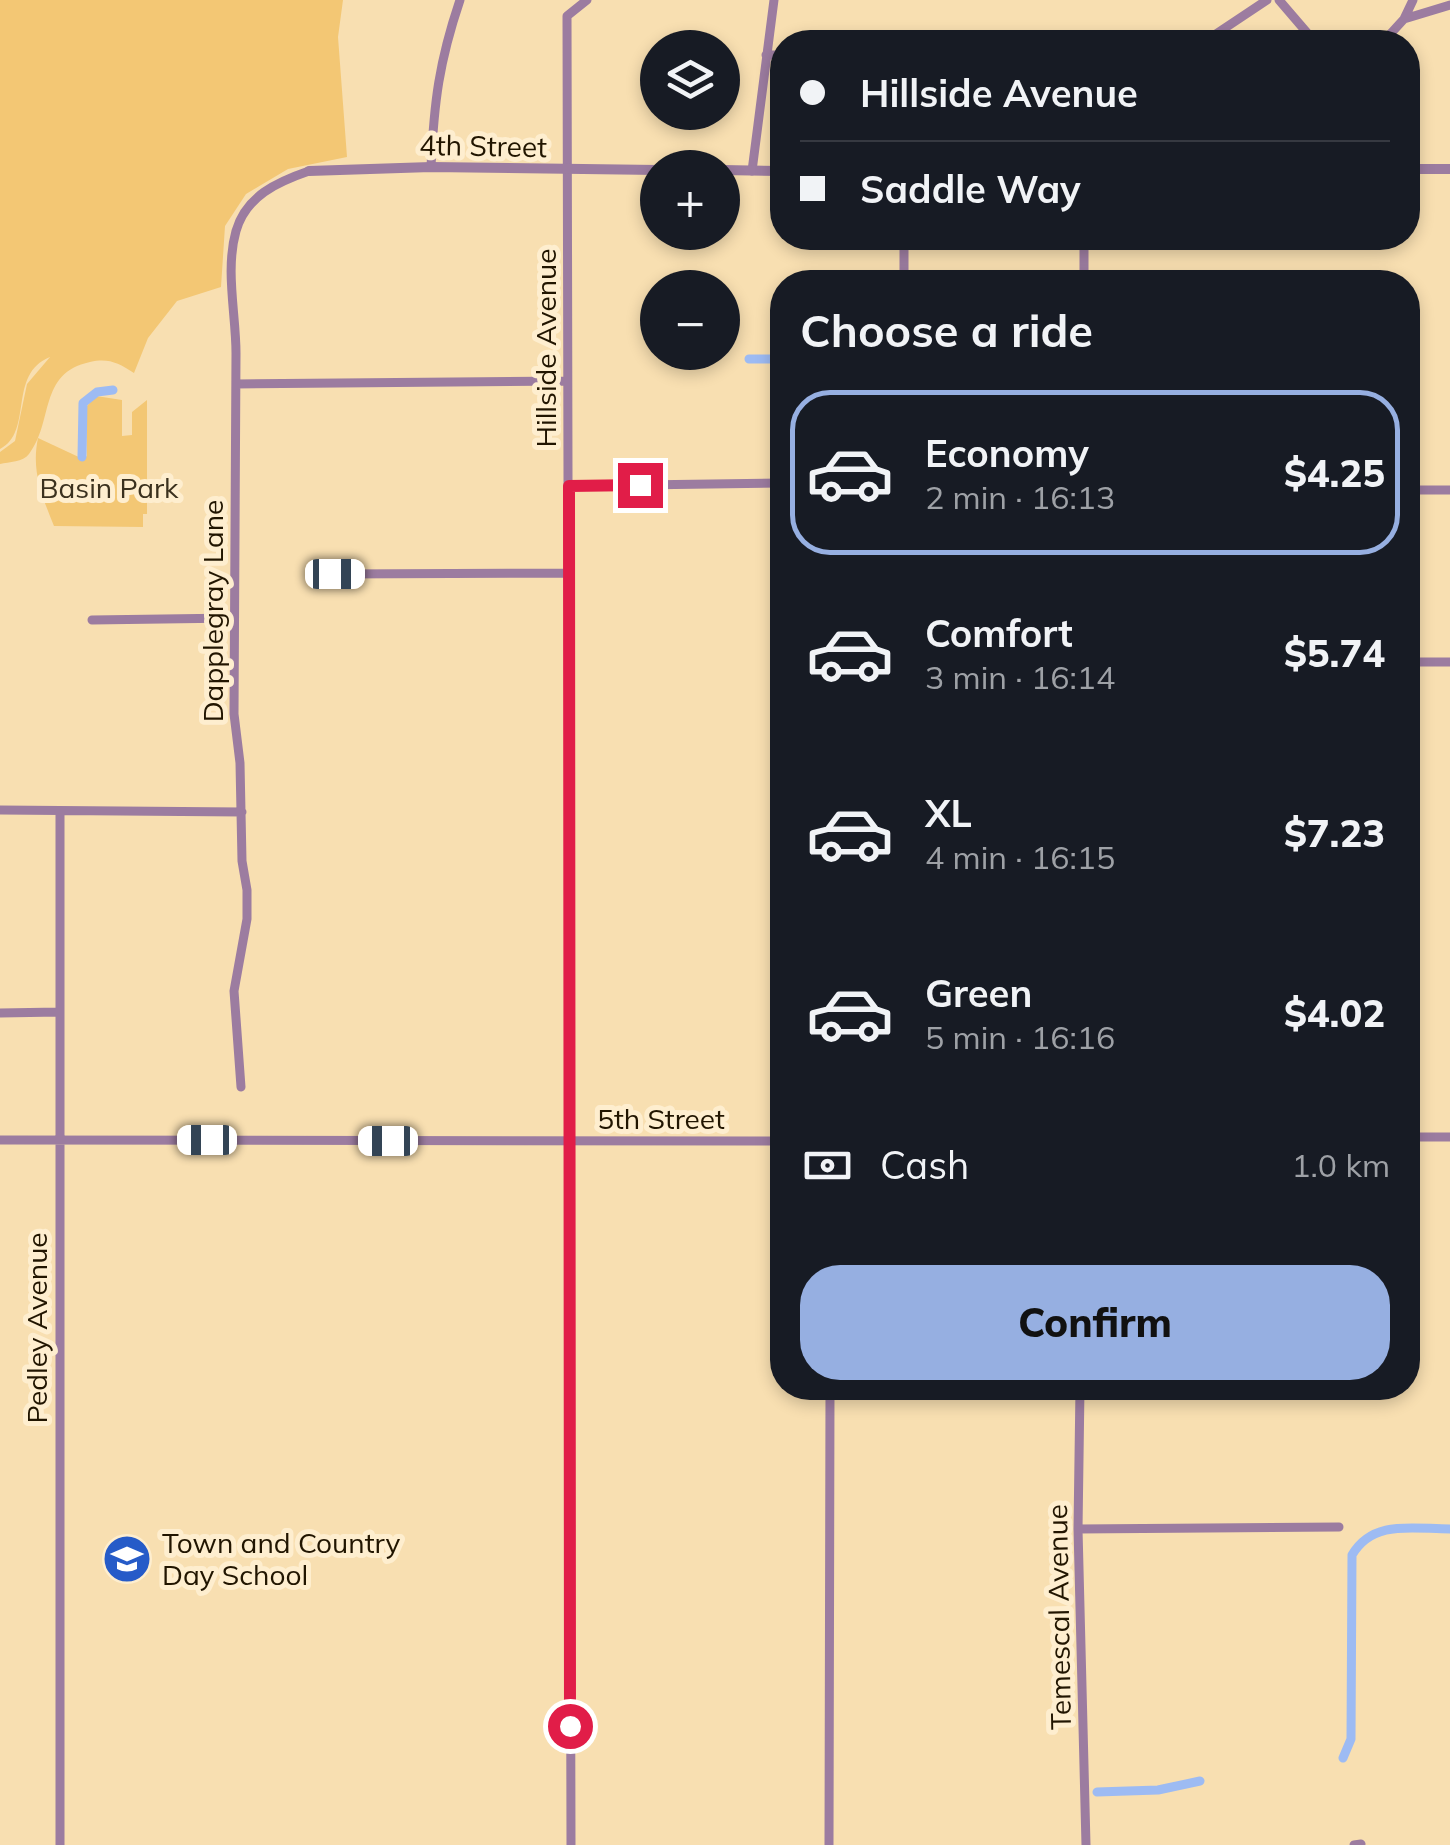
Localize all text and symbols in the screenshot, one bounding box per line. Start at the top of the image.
map controls [640,30,740,370]
button: layers [640,30,740,130]
text: Hillside Avenue [860,69,1138,117]
street label: 4th Street [419,127,547,164]
button: + [640,150,740,250]
text: Saddle Way [860,165,1081,213]
street label: Hillside Avenue [528,249,563,447]
button: − [640,270,740,370]
text: Choose a ride [800,302,1093,358]
icon: car [805,428,895,518]
text: Economy [925,429,1089,477]
text: $4.25 [1284,449,1385,497]
route end [618,463,663,508]
park label: Basin Park [39,470,179,505]
text: 2 min · 16:13 [925,477,1115,517]
street label: Dapplegray Lane [195,500,230,722]
car [305,559,365,589]
icon: car [805,608,895,698]
text: Comfort [925,609,1073,657]
text: $5.74 [1284,629,1385,677]
text: 3 min · 16:14 [925,657,1115,697]
icon: car [805,788,895,878]
text: XL [925,789,972,837]
text: $7.23 [1284,809,1385,857]
text: 4 min · 16:15 [925,837,1115,877]
icon: car [805,968,895,1058]
text: Green [925,969,1032,1017]
text: $4.02 [1284,989,1385,1037]
text: 5 min · 16:16 [925,1017,1115,1057]
street label: 5th Street [597,1101,725,1136]
car [177,1125,237,1155]
car [358,1126,418,1156]
icon: cash [800,1138,855,1193]
text: Cash [880,1141,969,1189]
text: 1.0 km [1291,1145,1390,1185]
street label: Pedley Avenue [19,1232,54,1424]
button: Confirm [800,1265,1390,1380]
street label: Temescal Avenue [1039,1504,1078,1730]
place label: Town and Country Day School [162,1525,400,1592]
school or university icon: Town and Country Day School [101,1533,153,1585]
route start [548,1704,593,1749]

